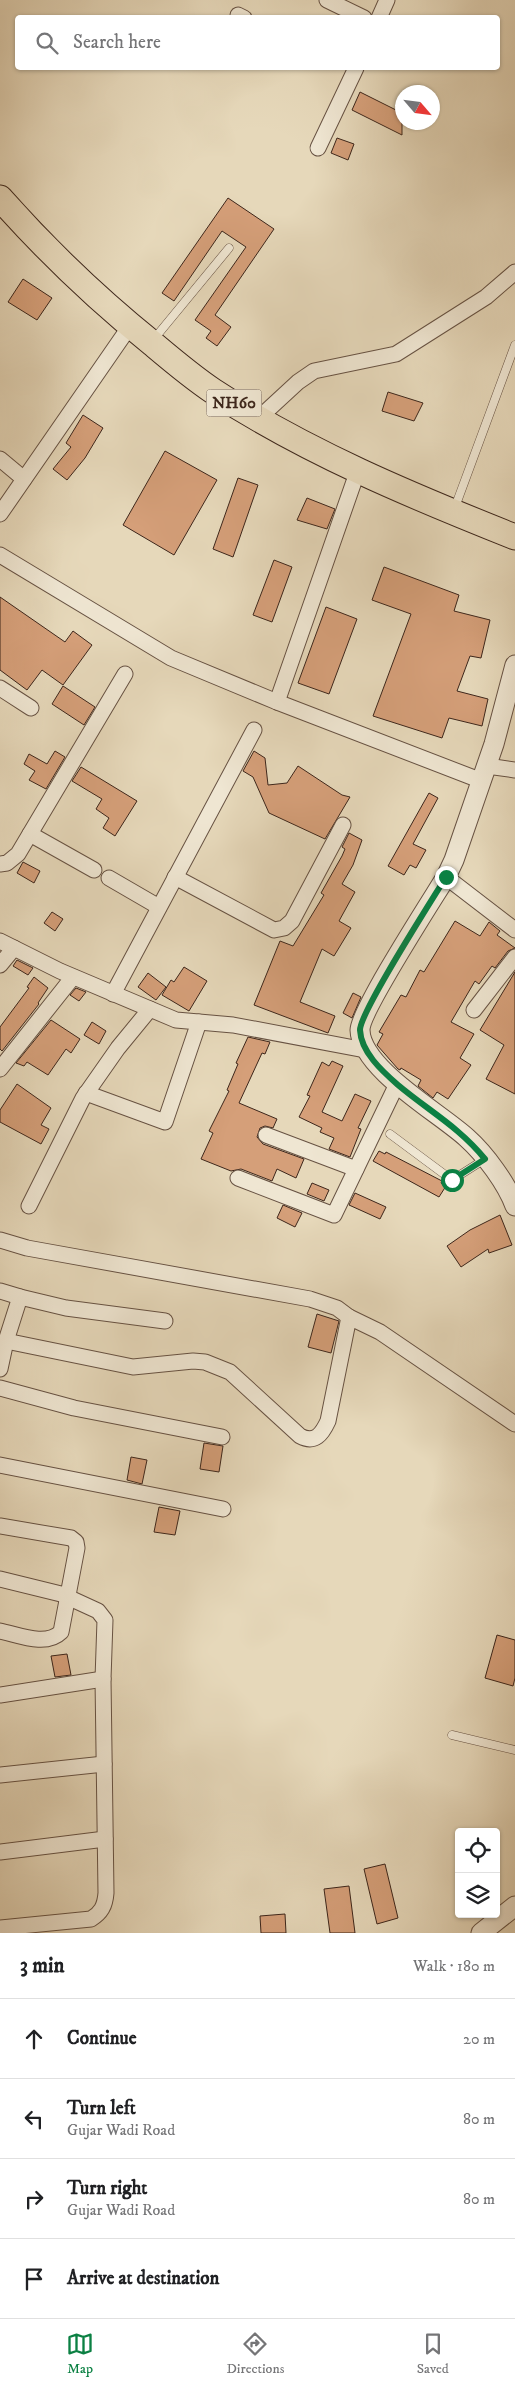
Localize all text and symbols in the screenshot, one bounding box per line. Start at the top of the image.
search box [15,15,500,70]
icon: search [33,29,61,57]
text: Search here [73,31,161,54]
north arrow [395,85,440,130]
road number: NH60 [206,389,262,416]
route end [435,866,458,889]
route start [441,1169,464,1192]
map controls [455,1828,500,1918]
button: locate [455,1828,500,1873]
button: layers [455,1873,500,1918]
text: 3 min [20,1953,65,1979]
text: Walk · 180 m [413,1956,495,1976]
icon: ahead [20,2025,48,2053]
text: Continue [67,2027,137,2050]
text: 20 m [463,2029,495,2049]
text: Turn left [67,2097,136,2120]
icon: left [20,2105,48,2133]
text: 80 m [463,2109,495,2129]
text: Gujar Wadi Road [67,2120,175,2140]
text: Turn right [67,2177,147,2200]
icon: right [20,2185,48,2213]
text: 80 m [463,2189,495,2209]
text: Gujar Wadi Road [67,2200,175,2220]
icon: arrive [20,2265,48,2293]
text: Arrive at destination [67,2267,219,2290]
tab: Map [66,2330,94,2378]
tab: Directions [226,2330,284,2378]
tab: Saved [417,2330,449,2378]

